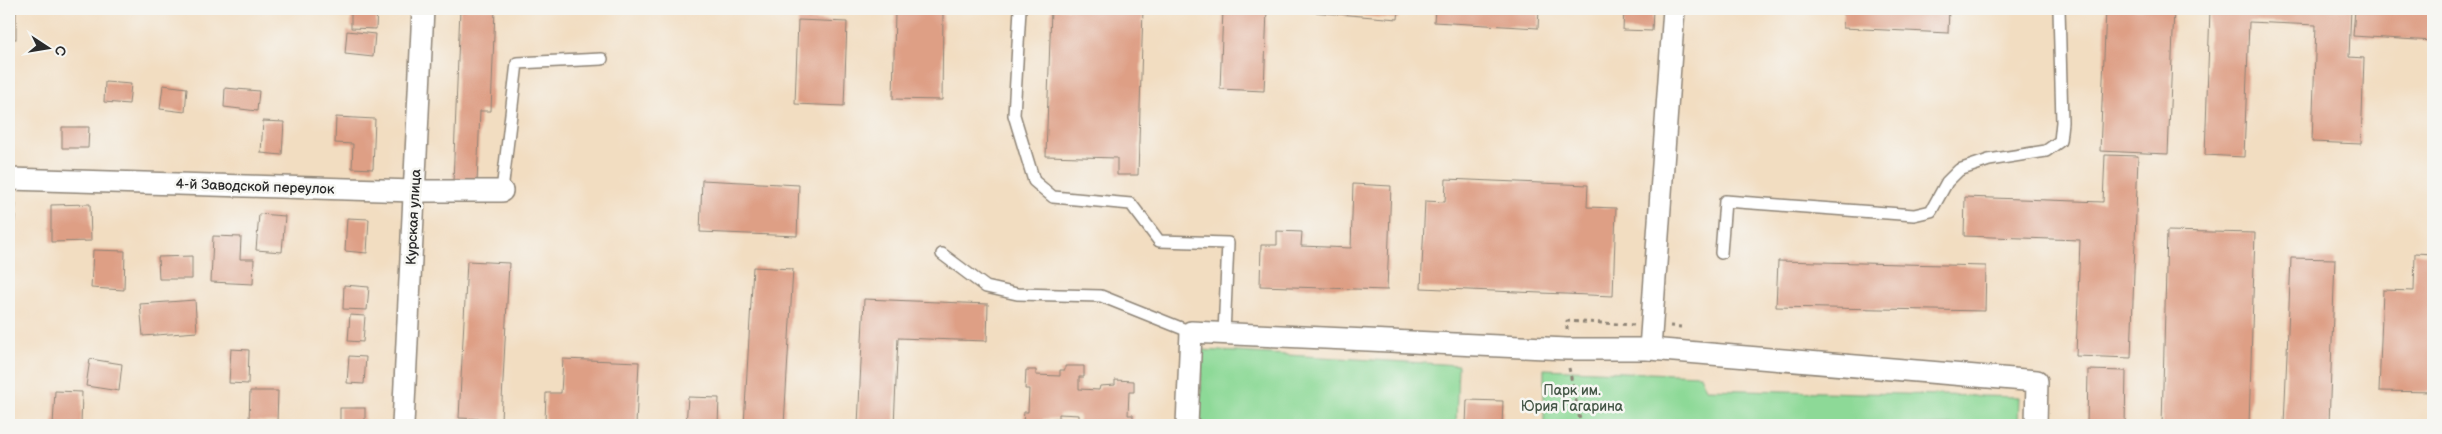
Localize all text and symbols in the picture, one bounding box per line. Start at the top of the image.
north arrow [22,22,72,72]
text: С [51,44,70,57]
street label: Курская улица [402,168,425,265]
street label: 4-й Заводской переулок [175,175,335,198]
park label: Парк им. Юрия Гагарина [1521,382,1624,415]

